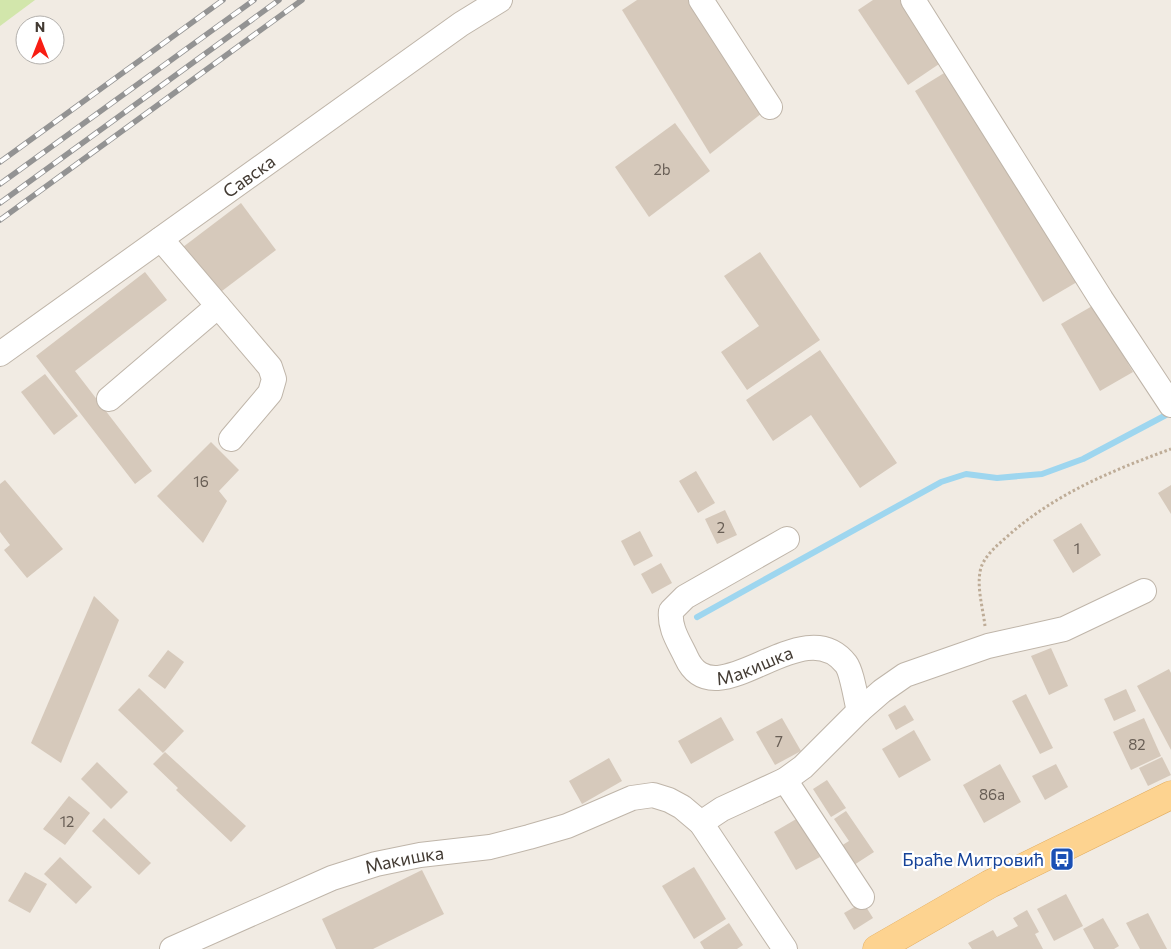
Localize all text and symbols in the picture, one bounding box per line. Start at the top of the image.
north arrow [15,15,65,65]
text: N [35,18,45,35]
street label: Савска [218,150,279,202]
house number: 2b [653,160,671,178]
house number: 16 [193,472,209,490]
house number: 2 [717,518,725,536]
house number: 1 [1074,539,1080,557]
street label: Макишка [714,641,796,689]
house number: 7 [775,732,783,750]
house number: 82 [1128,735,1146,753]
house number: 86a [979,785,1005,803]
house number: 12 [60,812,74,830]
street label: Макишка [362,841,445,878]
bus stop icon: Браће Митровић [1049,846,1075,872]
place label: Браће Митровић [902,848,1044,870]

